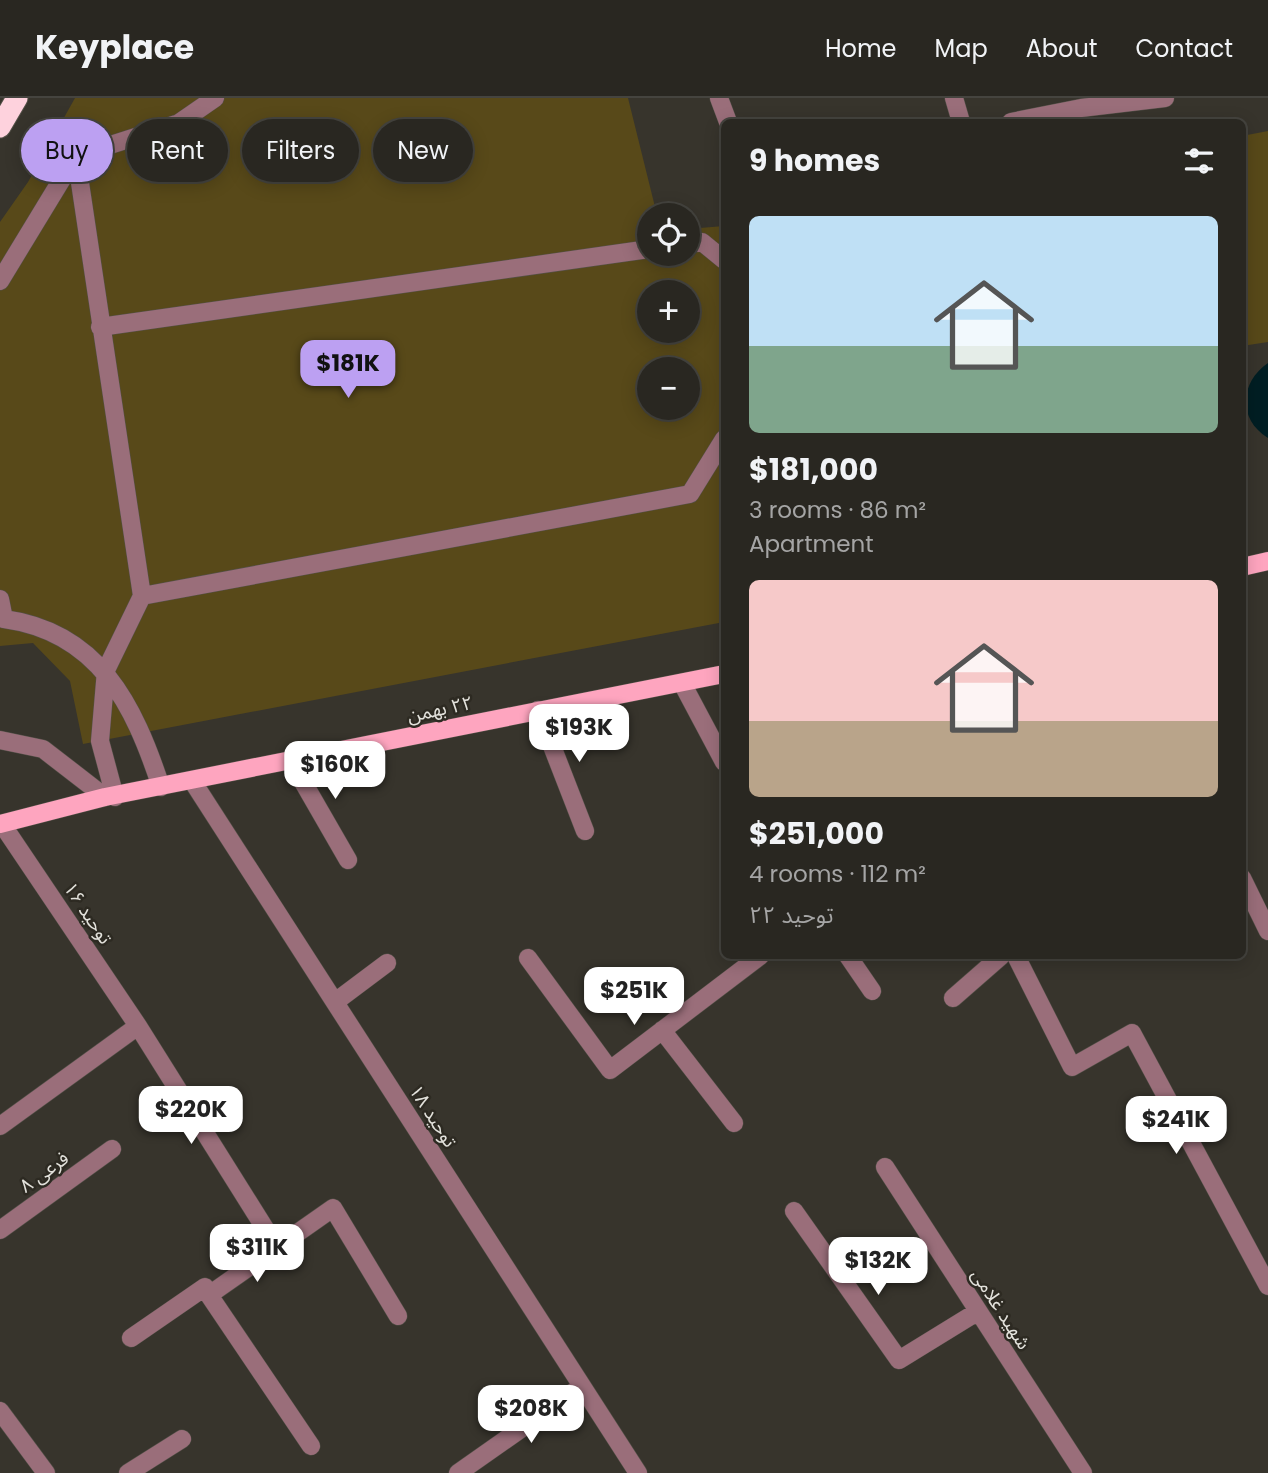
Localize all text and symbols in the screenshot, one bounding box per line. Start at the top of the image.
text: Keyplace [35,24,194,71]
text: Home [825,32,897,65]
text: Map [935,32,988,65]
text: About [1026,32,1097,65]
text: Contact [1135,32,1233,65]
chip: Buy [21,119,113,182]
chip: Rent [127,119,228,182]
chip: Filters [242,119,359,182]
chip: New [373,119,473,182]
text: 9 homes [749,139,880,182]
icon: filters [1180,142,1218,180]
map controls [637,203,700,420]
button: locate [637,203,700,266]
icon: home [921,262,1047,388]
button: + [637,280,700,343]
pin: $181K [299,341,397,400]
text: $181K [316,347,380,379]
button: − [637,357,700,420]
text: $181,000 [749,448,878,491]
text: 3 rooms · 86 m² [749,494,926,526]
text: Apartment [749,528,874,560]
icon: home [921,625,1047,751]
street label: ٢٢ بهمن [405,689,475,729]
pin: $193K [530,704,628,764]
text: $193K [545,711,613,743]
pin: $160K [286,742,384,801]
text: $160K [300,748,370,780]
text: $251,000 [749,812,884,855]
text: 4 rooms · 112 m² [749,858,926,890]
street label: توحید ۱۶ [57,876,119,950]
text: توحید ۲۲ [749,899,834,931]
pin: $251K [585,968,683,1027]
text: $251K [600,974,668,1006]
street label: توحید ۱۸ [403,1079,463,1153]
pin: $220K [142,1086,240,1146]
text: $220K [155,1093,227,1125]
pin: $241K [1127,1096,1225,1156]
text: $241K [1142,1103,1210,1135]
street label: فرعی ۸ [14,1145,74,1199]
pin: $311K [208,1224,306,1284]
text: $311K [226,1231,288,1263]
pin: $132K [829,1238,927,1297]
text: $132K [845,1244,911,1276]
street label: شهید غلامی [965,1263,1037,1355]
pin: $208K [482,1386,580,1445]
text: $208K [494,1392,568,1424]

